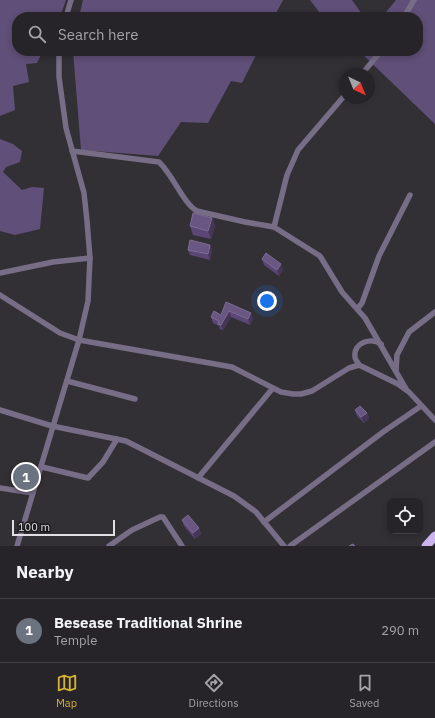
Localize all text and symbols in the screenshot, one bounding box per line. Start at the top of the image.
search box [12,12,423,56]
icon: search [26,23,48,45]
text: Search here [58,25,138,44]
north arrow [339,68,375,104]
your location [257,291,277,311]
pin: 1 [13,462,39,492]
map controls [387,498,423,534]
button: locate [387,498,423,534]
scale bar [12,518,115,537]
text: 100 m [18,520,50,534]
text: Nearby [16,561,74,583]
text: Besease Traditional Shrine [54,613,242,632]
text: 1 [25,622,33,639]
text: 290 m [381,622,419,639]
text: Temple [54,632,97,649]
tab: Map [56,672,78,710]
tab: Directions [189,672,239,710]
tab: Saved [350,672,379,710]

